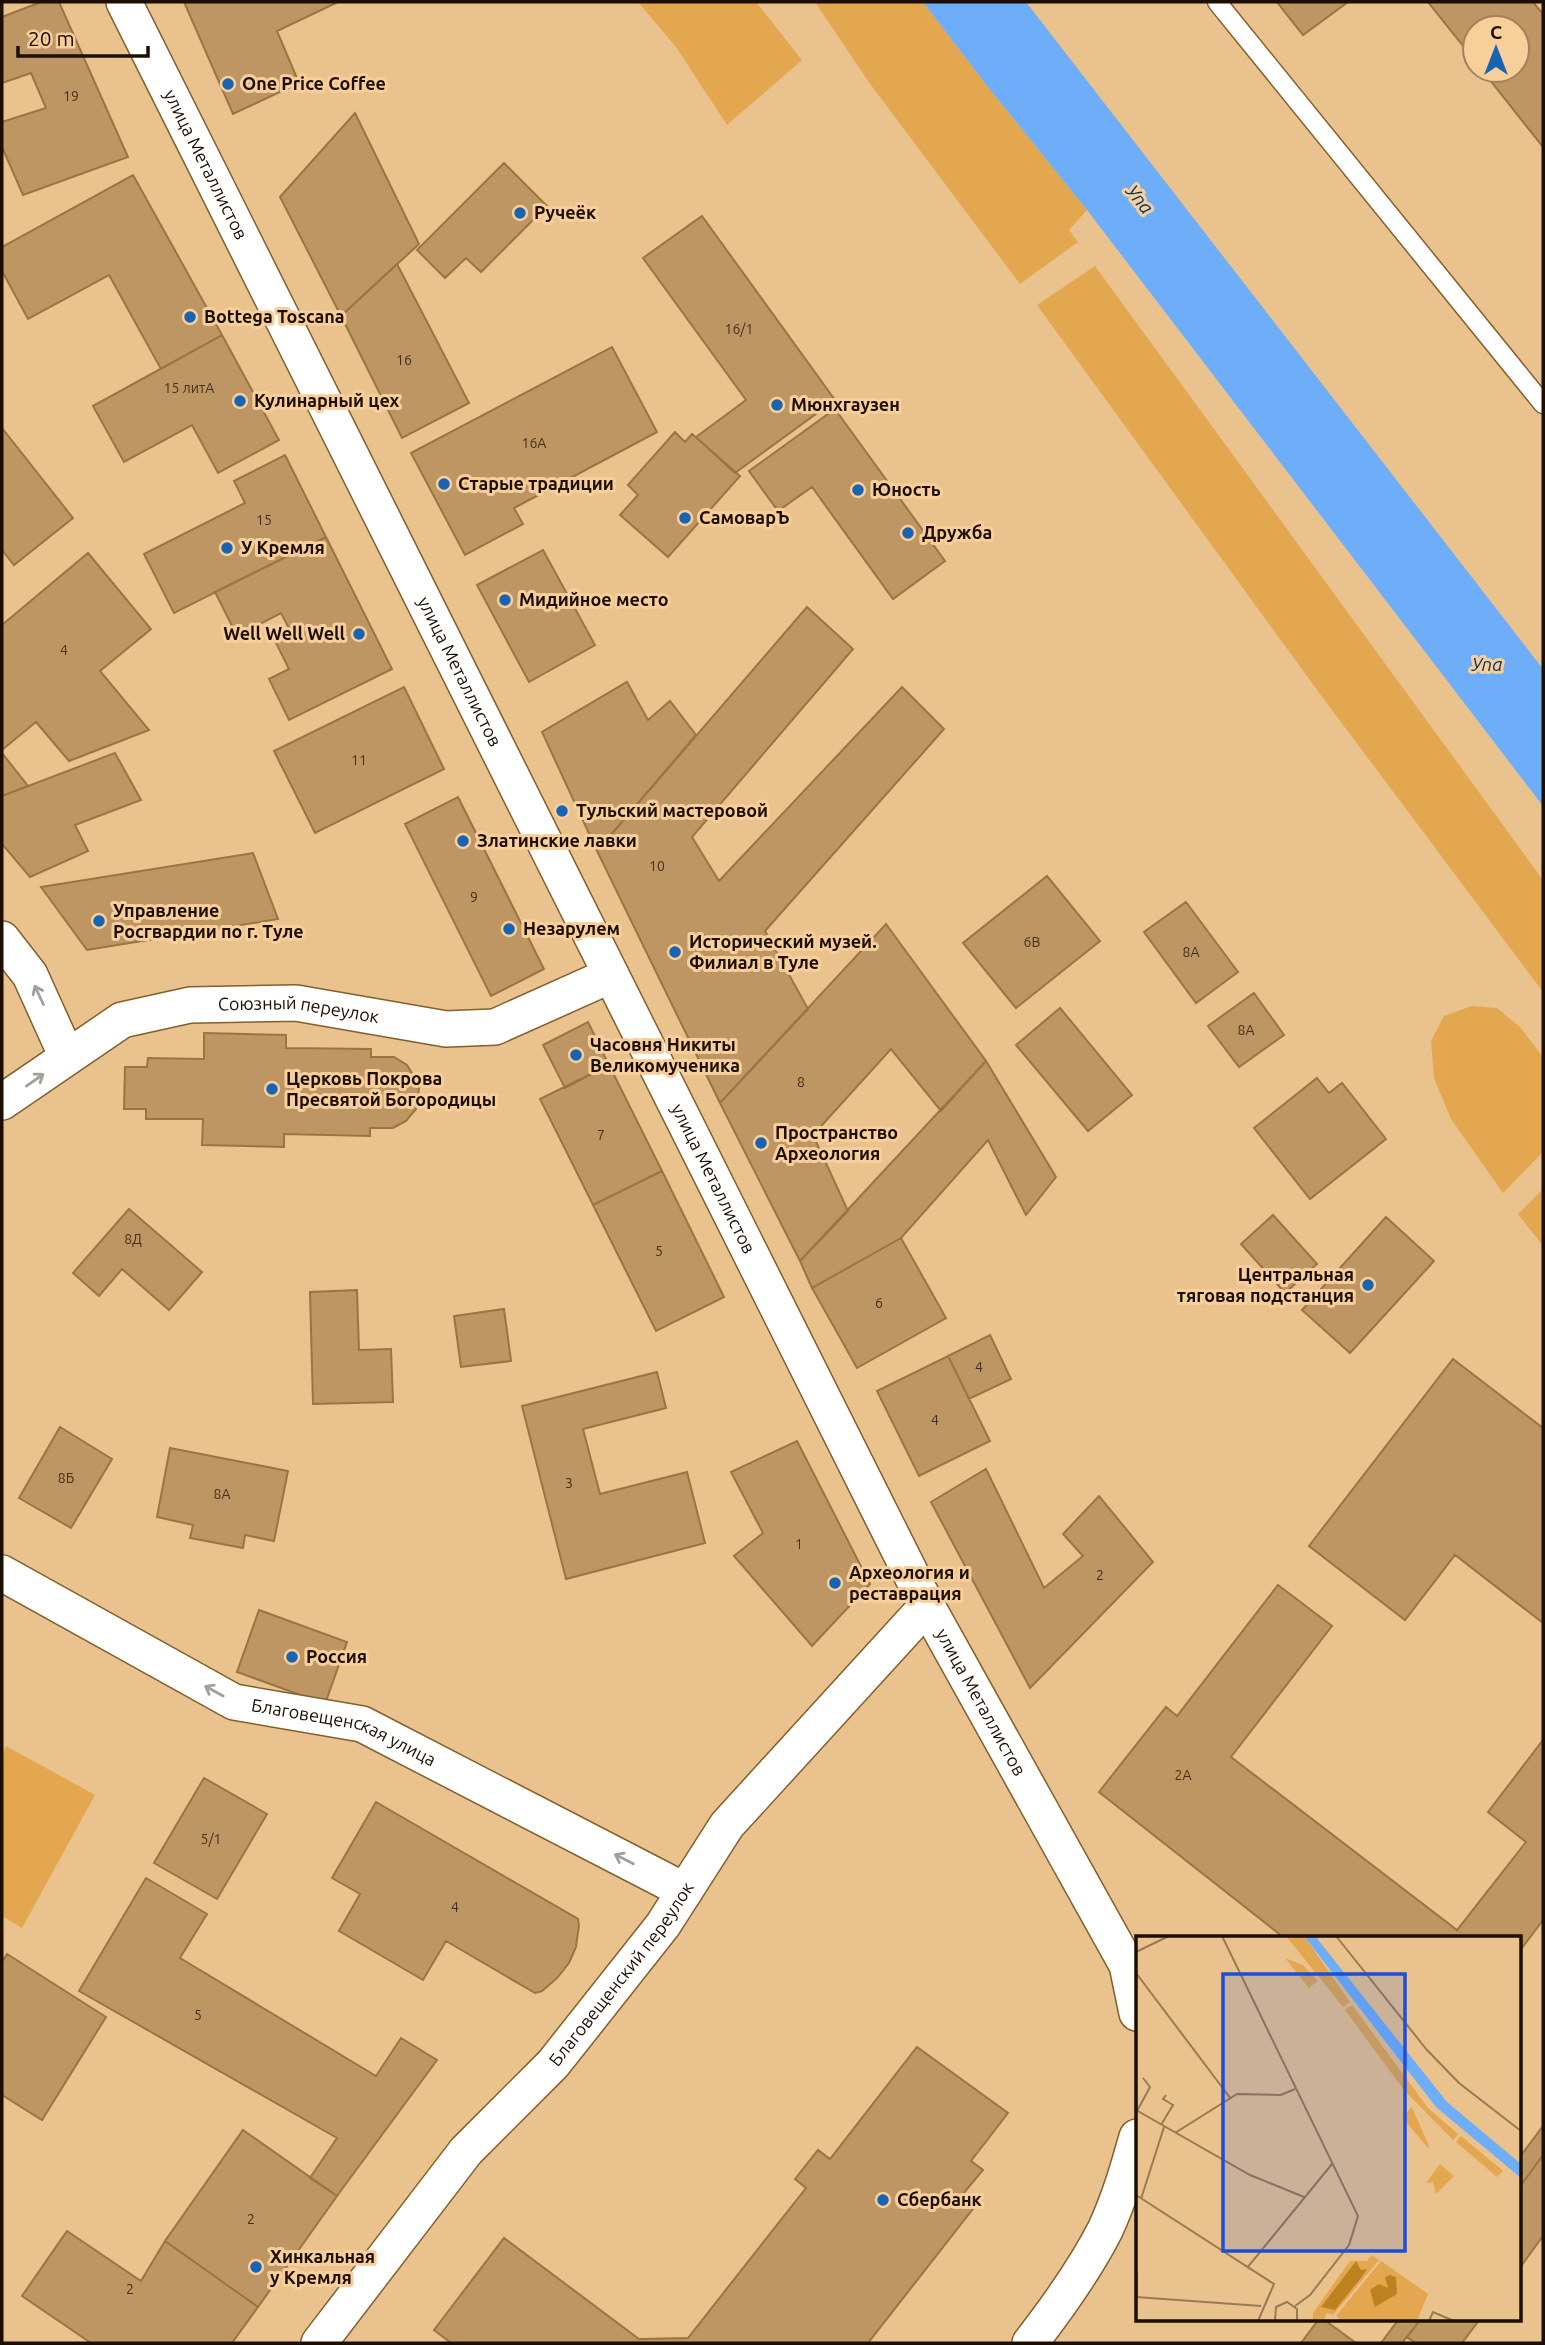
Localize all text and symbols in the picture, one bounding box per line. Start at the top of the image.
scale bar [18,14,147,58]
north arrow [1461,14,1531,84]
text: С [1490,21,1502,43]
text: 20 m [28,26,75,50]
place label: One Price Coffee [242,73,386,93]
marker: One Price Coffee [220,76,236,92]
street label: улица Металлистов [160,86,252,243]
house number: 19 [63,88,79,104]
water label: Упа [1121,179,1158,218]
place label: Ручеёк [534,202,597,222]
marker: Ручеёк [512,205,528,221]
place label: Bottega Toscana [204,306,345,326]
marker: Bottega Toscana [182,309,198,325]
house number: 16/1 [725,321,753,337]
house number: 16 [396,352,412,368]
house number: 15 литА [164,380,214,396]
place label: Кулинарный цех [254,390,400,410]
marker: Кулинарный цех [232,393,248,409]
place label: Мюнхгаузен [791,394,900,414]
marker: Мюнхгаузен [769,397,785,413]
house number: 16А [522,435,546,451]
place label: Старые традиции [458,473,614,493]
marker: Старые традиции [436,476,452,492]
place label: Юность [872,479,941,499]
marker: Юность [850,482,866,498]
place label: СамоварЪ [699,507,790,527]
marker: СамоварЪ [677,510,693,526]
house number: 15 [256,512,272,528]
place label: Дружба [922,522,992,542]
marker: Дружба [900,525,916,541]
place label: У Кремля [241,537,325,557]
marker: У Кремля [219,540,235,556]
place label: Мидийное место [519,589,669,609]
marker: Мидийное место [497,592,513,608]
street label: улица Металлистов [414,593,506,750]
place label: Well Well Well [223,623,346,643]
marker: Well Well Well [351,626,367,642]
house number: 4 [60,642,68,658]
water label: Упа [1471,653,1502,675]
house number: 11 [351,752,367,768]
place label: Тульский мастеровой [576,800,768,820]
marker: Тульский мастеровой [554,803,570,819]
place label: Златинские лавки [477,830,637,850]
marker: Златинские лавки [455,833,471,849]
house number: 10 [649,858,665,874]
house number: 9 [470,889,478,905]
place label: Управление Росгвардии по г. Туле [113,900,304,941]
marker: Управление Росгвардии по г. Туле [91,913,107,929]
place label: Незарулем [523,918,620,938]
marker: Незарулем [501,921,517,937]
place label: Исторический музей. Филиал в Туле [689,931,877,972]
house number: 6В [1024,934,1040,950]
marker: Исторический музей. Филиал в Туле [667,944,683,960]
house number: 8А [1183,944,1200,960]
one-way arrow [32,985,45,1007]
street label: Союзный переулок [218,992,381,1026]
house number: 8А [1238,1022,1255,1038]
place label: Часовня Никиты Великомученика [590,1034,740,1075]
marker: Часовня Никиты Великомученика [568,1047,584,1063]
place label: Церковь Покрова Пресвятой Богородицы [286,1068,496,1109]
one-way arrow [25,1073,44,1087]
house number: 8 [797,1074,805,1090]
marker: Церковь Покрова Пресвятой Богородицы [264,1081,280,1097]
street label: улица Металлистов [668,1100,760,1257]
place label: Пространство Археология [775,1122,898,1163]
house number: 7 [597,1127,605,1143]
marker: Пространство Археология [753,1135,769,1151]
house number: 8Д [124,1231,142,1247]
house number: 5 [655,1243,663,1259]
place label: Центральная тяговая подстанция [1177,1264,1354,1305]
marker: Центральная тяговая подстанция [1360,1277,1376,1293]
house number: 6 [875,1295,883,1311]
house number: 4 [975,1359,983,1375]
house number: 4 [931,1412,939,1428]
house number: 8Б [58,1470,74,1486]
house number: 3 [565,1475,573,1491]
house number: 8А [214,1486,231,1502]
house number: 1 [795,1536,803,1552]
place label: Археология и реставрация [849,1562,970,1603]
house number: 2 [1096,1567,1104,1583]
marker: Археология и реставрация [827,1575,843,1591]
street label: улица Металлистов [933,1625,1030,1779]
place label: Россия [306,1646,367,1666]
marker: Россия [284,1649,300,1665]
one-way arrow [204,1684,225,1697]
street label: Благовещенская улица [250,1694,440,1769]
house number: 2А [1175,1767,1192,1783]
house number: 5/1 [201,1831,221,1847]
one-way arrow [614,1852,635,1866]
street label: Благовещенский переулок [544,1878,697,2070]
house number: 4 [451,1899,459,1915]
inset map [1136,1936,1520,2320]
house number: 5 [194,2007,202,2023]
place label: Сбербанк [897,2189,983,2209]
marker: Сбербанк [875,2192,891,2208]
house number: 2 [247,2211,255,2227]
place label: Хинкальная у Кремля [270,2246,375,2287]
marker: Хинкальная у Кремля [248,2259,264,2275]
house number: 2 [126,2281,134,2297]

